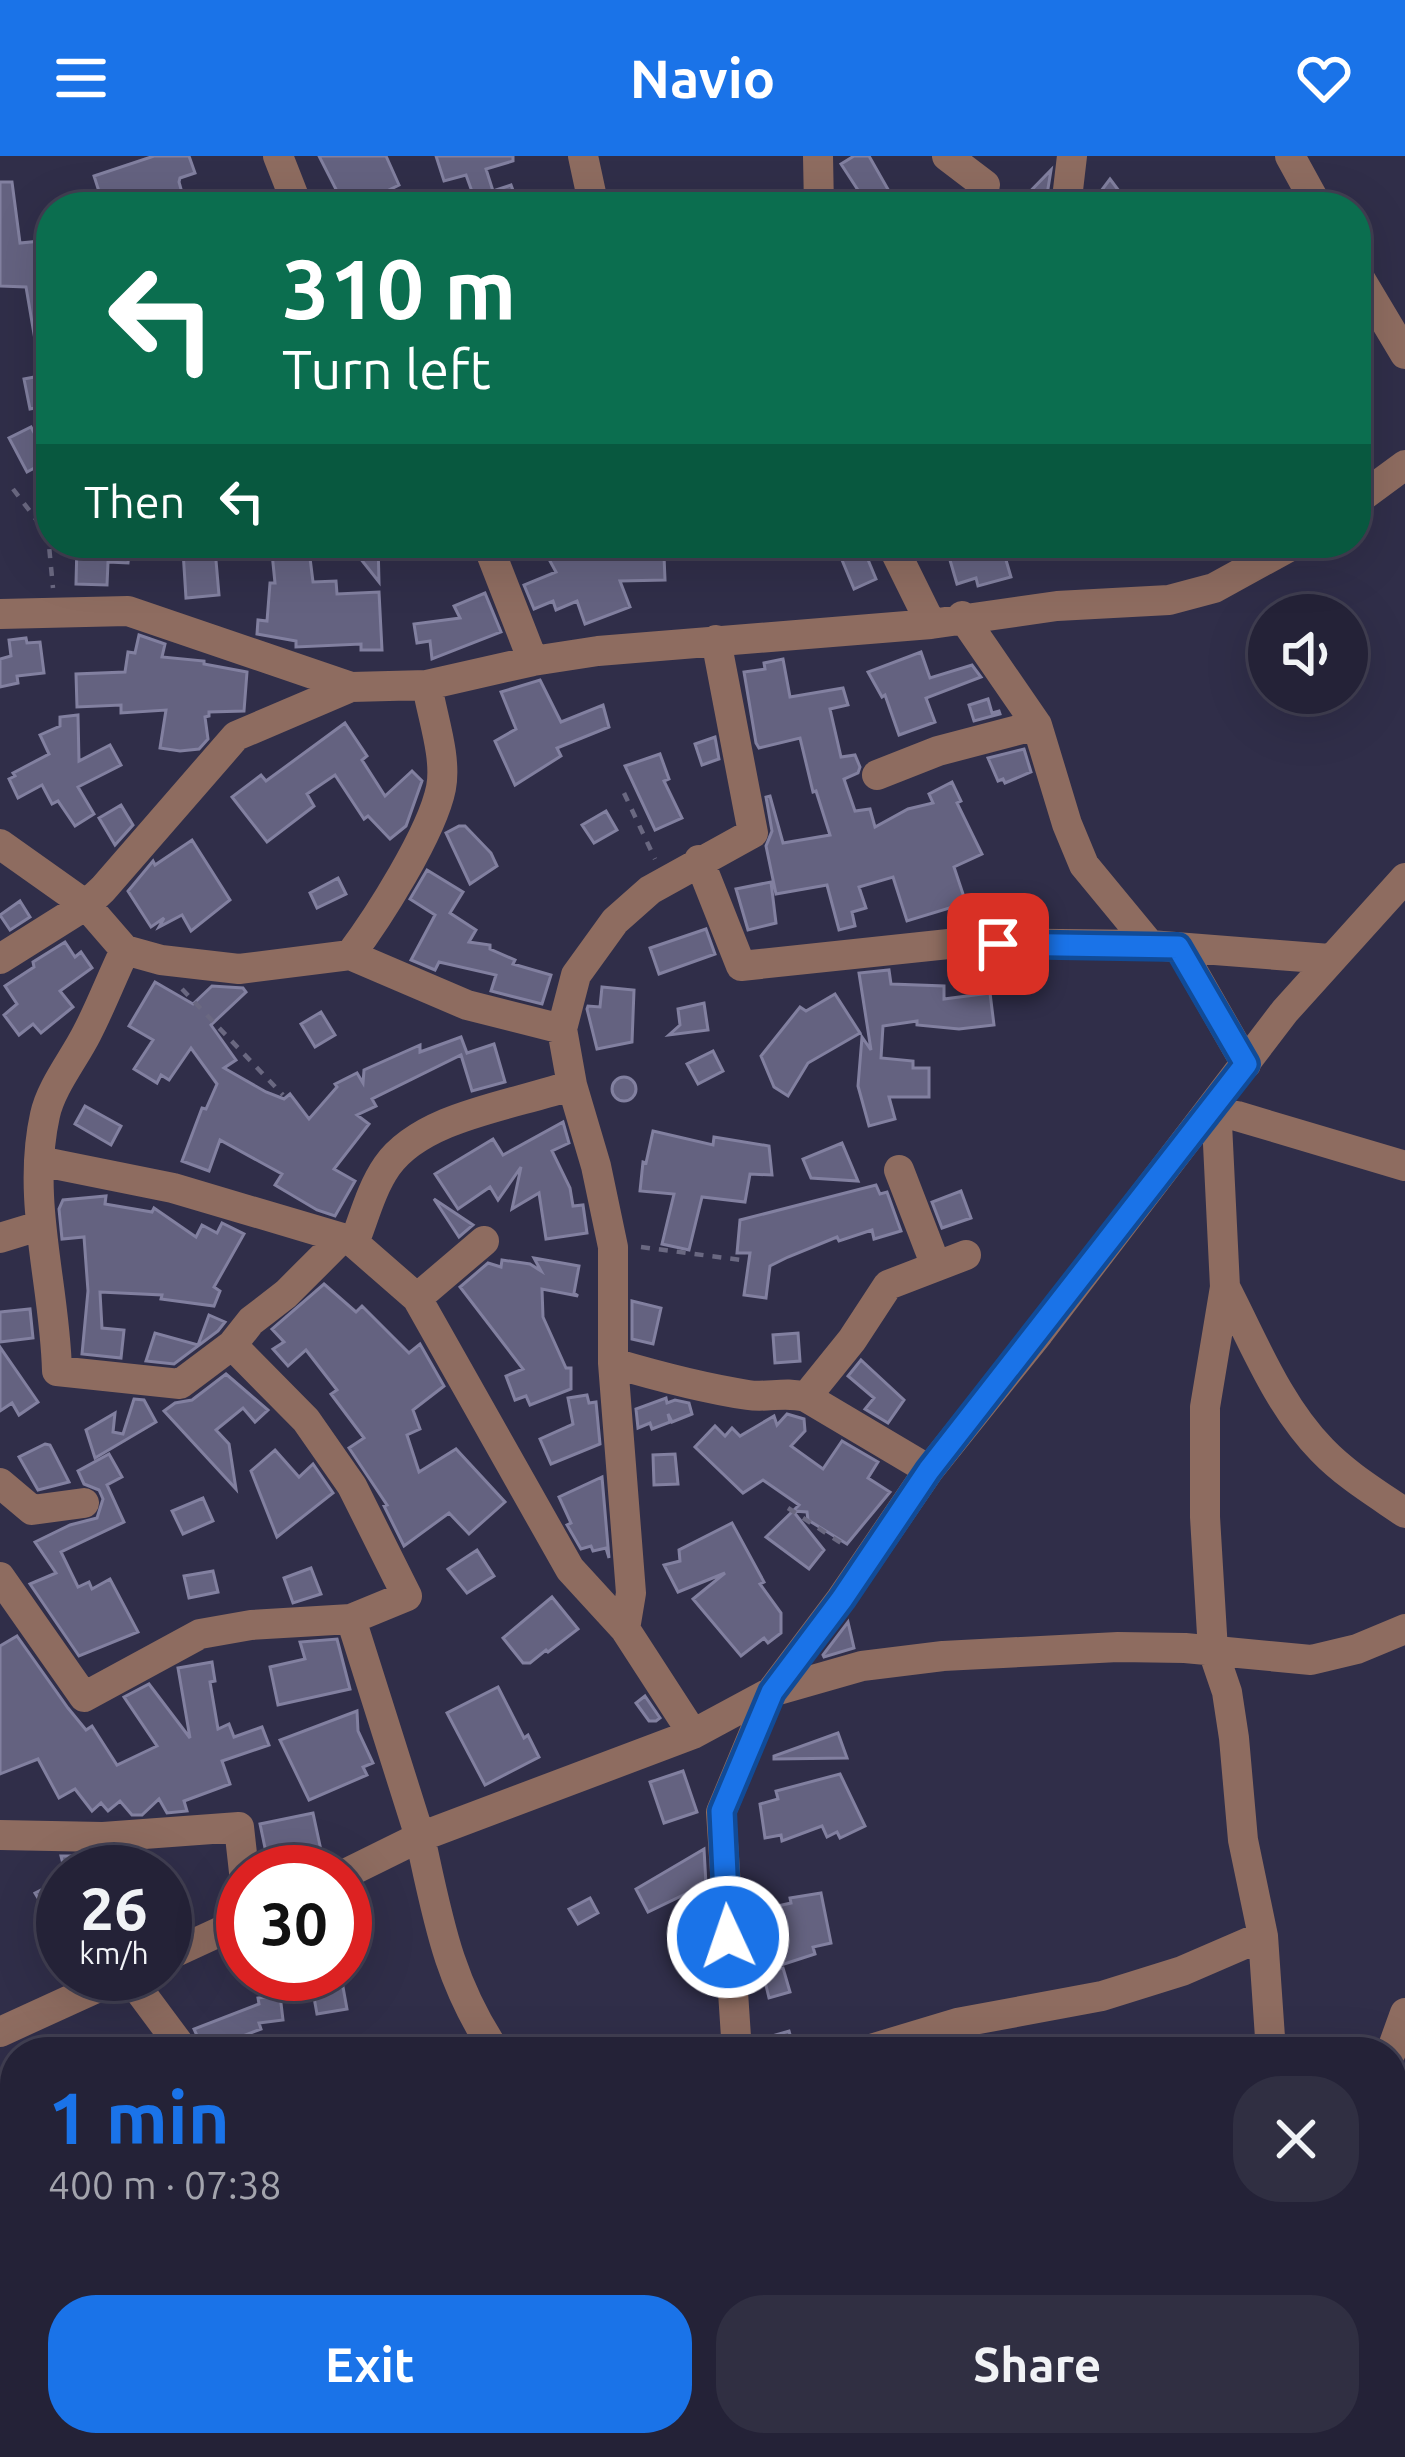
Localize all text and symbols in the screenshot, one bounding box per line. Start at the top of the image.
icon: menu [48,45,114,111]
icon: heart [1291,45,1357,111]
text: Navio [630,48,775,108]
icon: left [84,240,240,396]
text: 310 m [282,241,516,335]
text: Turn left [282,339,491,399]
icon: left [209,468,275,534]
text: Then [84,476,185,527]
map controls [1248,594,1368,714]
button: sound [1248,594,1368,714]
pin [947,893,1049,995]
icon: arrive [965,911,1031,977]
speed limit sign: 30 [216,1845,372,2001]
text: 26 [80,1874,148,1941]
position arrow [665,1874,791,2000]
text: km/h [79,1936,149,1970]
button: close [1233,2076,1359,2202]
text: 1 min [48,2077,230,2158]
text: 400 m · 07:38 [48,2163,282,2206]
button: Exit [48,2295,692,2433]
button: Share [716,2295,1359,2433]

